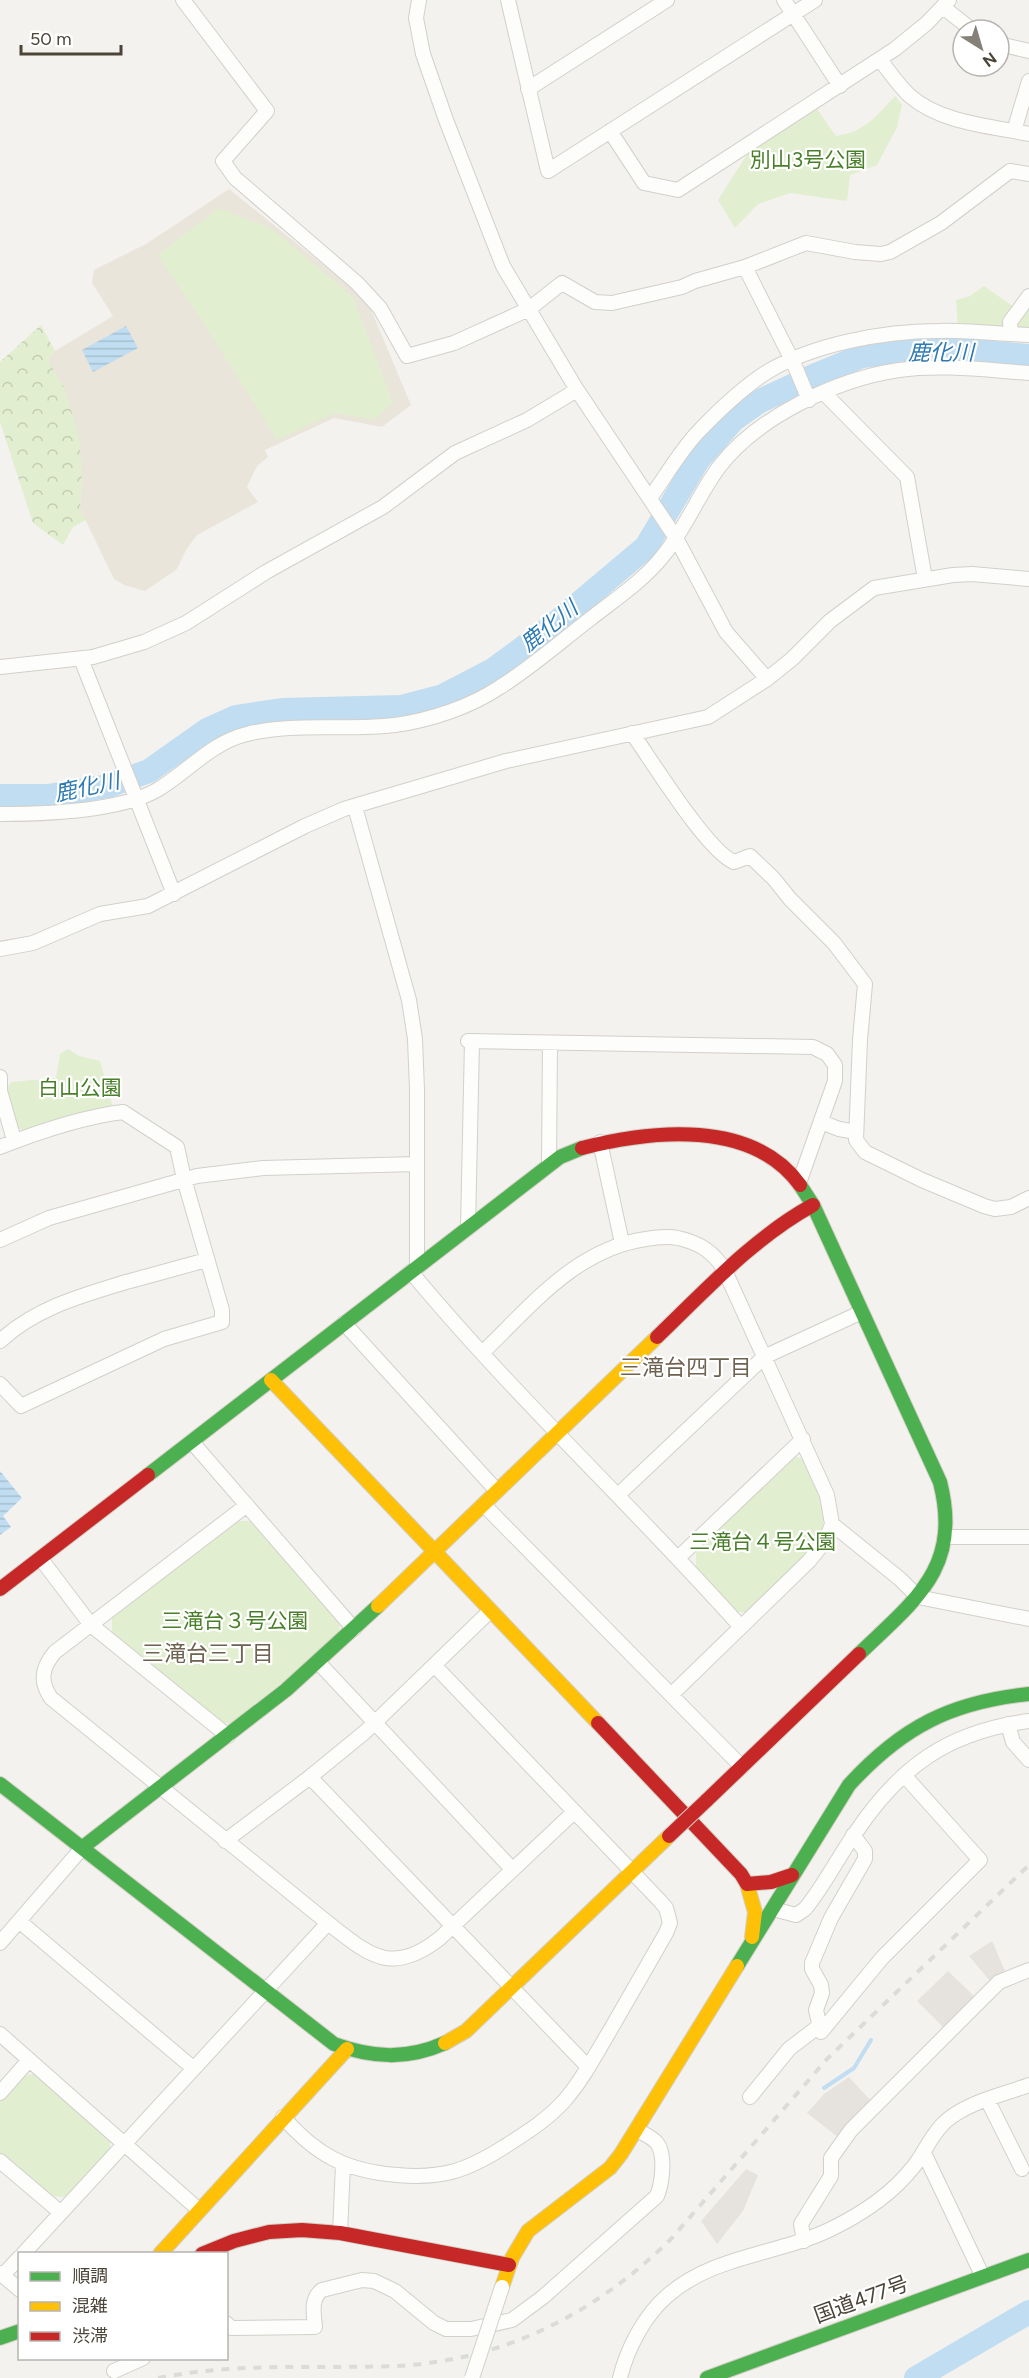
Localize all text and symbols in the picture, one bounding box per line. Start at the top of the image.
scale bar [21,18,122,56]
north arrow [951,18,1011,78]
text: 50 m [30,28,72,50]
text: N [979,48,1000,71]
park label: 別山3号公園 [750,147,866,172]
water label: 鹿化川 [908,339,976,366]
water label: 鹿化川 [515,593,585,657]
water label: 鹿化川 [52,767,124,807]
park label: 白山公園 [38,1075,122,1100]
district label: 三滝台四丁目 [620,1354,752,1381]
park label: 三滝台４号公園 [690,1529,837,1554]
park label: 三滝台３号公園 [162,1608,309,1633]
district label: 三滝台三丁目 [142,1640,274,1667]
legend [18,2252,228,2360]
text: 順調 [72,2265,108,2287]
street label: 国道477号 [810,2270,912,2328]
text: 混雑 [72,2295,108,2317]
text: 渋滞 [72,2325,108,2347]

